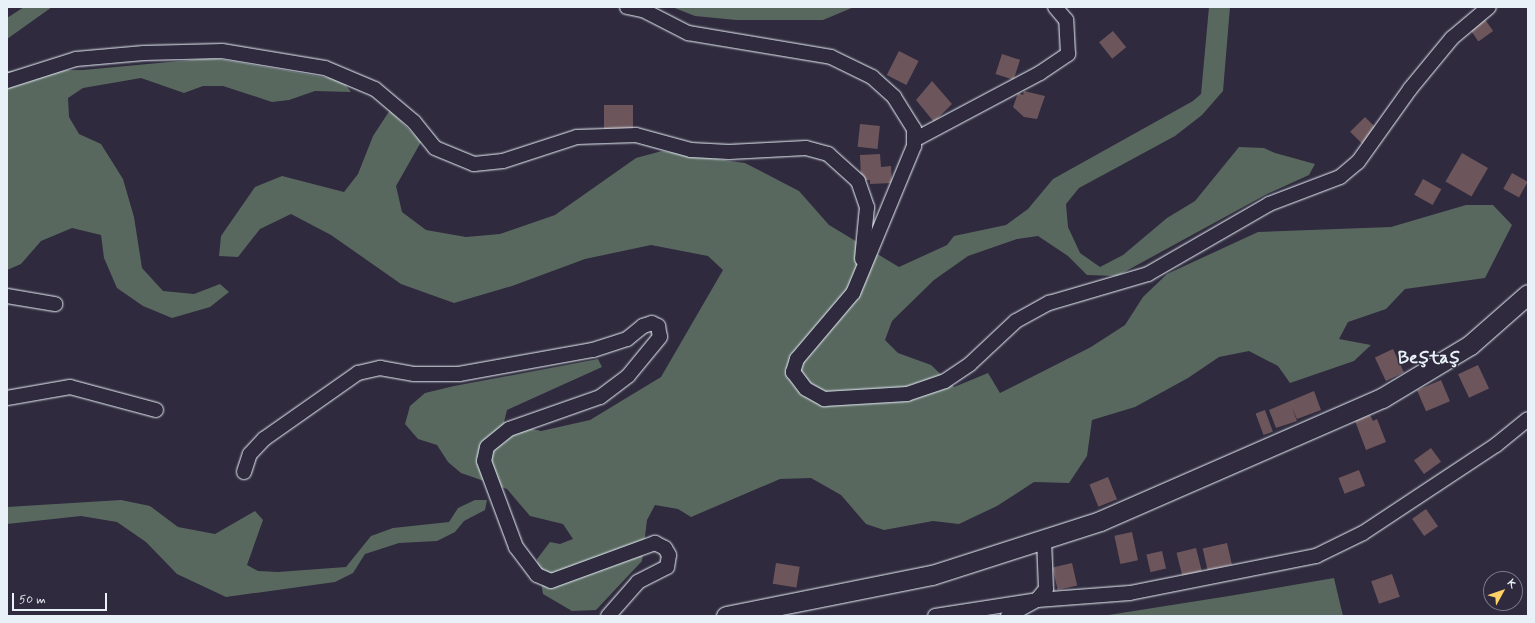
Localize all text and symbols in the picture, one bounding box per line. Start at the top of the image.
district label: Beştaş [1398,347,1460,369]
north arrow [1483,571,1523,611]
text: K [1504,576,1519,591]
scale bar [14,585,109,611]
text: 50 m [19,592,46,608]

